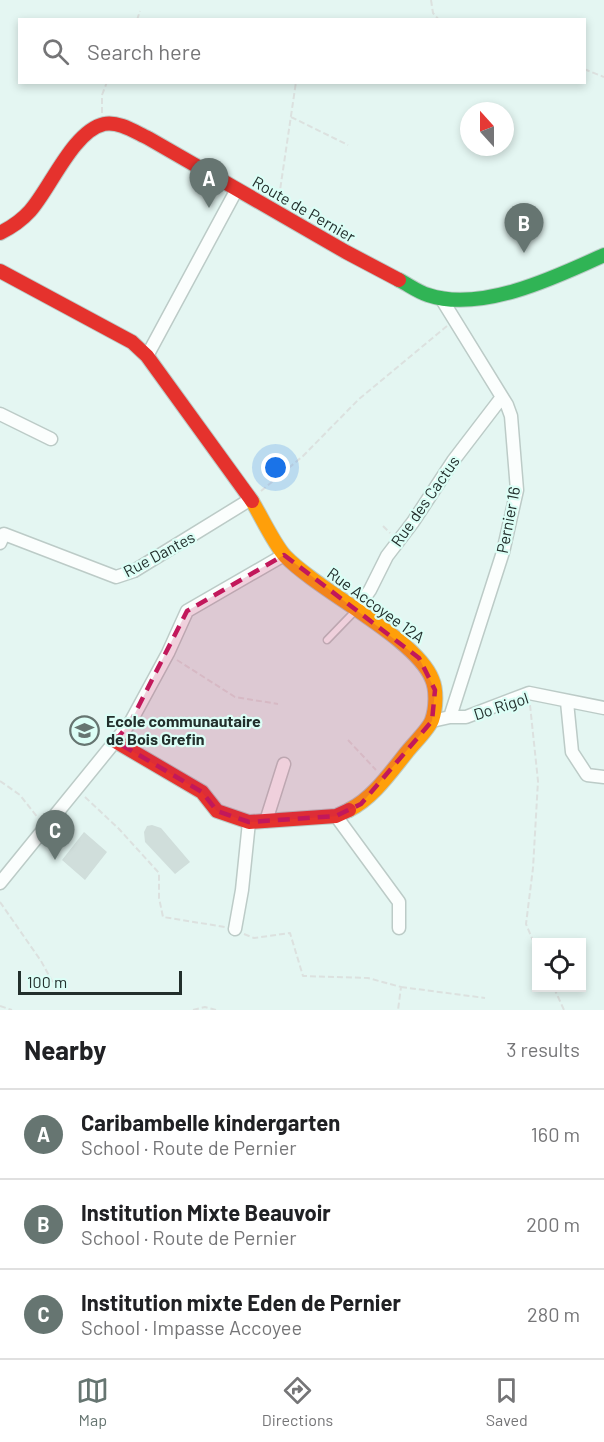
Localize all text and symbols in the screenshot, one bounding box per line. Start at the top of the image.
search box [18,18,586,84]
icon: search [39,35,72,68]
text: Search here [87,38,201,64]
north arrow [460,102,514,156]
pin: A [190,158,228,208]
street label: Route de Pernier [250,171,359,246]
pin: B [504,204,544,253]
street label: Rue des Cactus [386,452,463,550]
your location [261,453,290,482]
street label: Pernier 16 [492,485,523,555]
street label: Rue Dantes [120,527,198,580]
street label: Rue Accoyee 12A [324,563,429,646]
street label: Do Rigol [471,688,531,723]
place label: Ecole communautaire de Bois Grefin [106,711,261,748]
school or university icon: Ecole communautaire de Bois Grefin [69,714,101,746]
pin: C [36,810,74,860]
map controls [532,938,586,992]
button: locate [532,938,586,992]
scale bar [18,968,182,996]
text: 100 m [27,972,67,991]
text: Nearby [24,1034,106,1065]
text: 3 results [506,1037,580,1061]
text: Caribambelle kindergarten [81,1109,340,1135]
text: A [37,1122,50,1146]
text: 160 m [531,1122,580,1146]
text: School · Route de Pernier [81,1135,297,1159]
text: Institution Mixte Beauvoir [81,1199,331,1225]
text: B [37,1212,50,1236]
text: 200 m [526,1212,580,1236]
text: School · Route de Pernier [81,1225,297,1249]
text: Institution mixte Eden de Pernier [81,1289,401,1315]
text: C [37,1302,50,1326]
text: 280 m [527,1302,580,1326]
text: School · Impasse Accoyee [81,1315,302,1339]
tab: Map [76,1374,109,1429]
tab: Directions [262,1374,333,1429]
tab: Saved [486,1374,528,1429]

